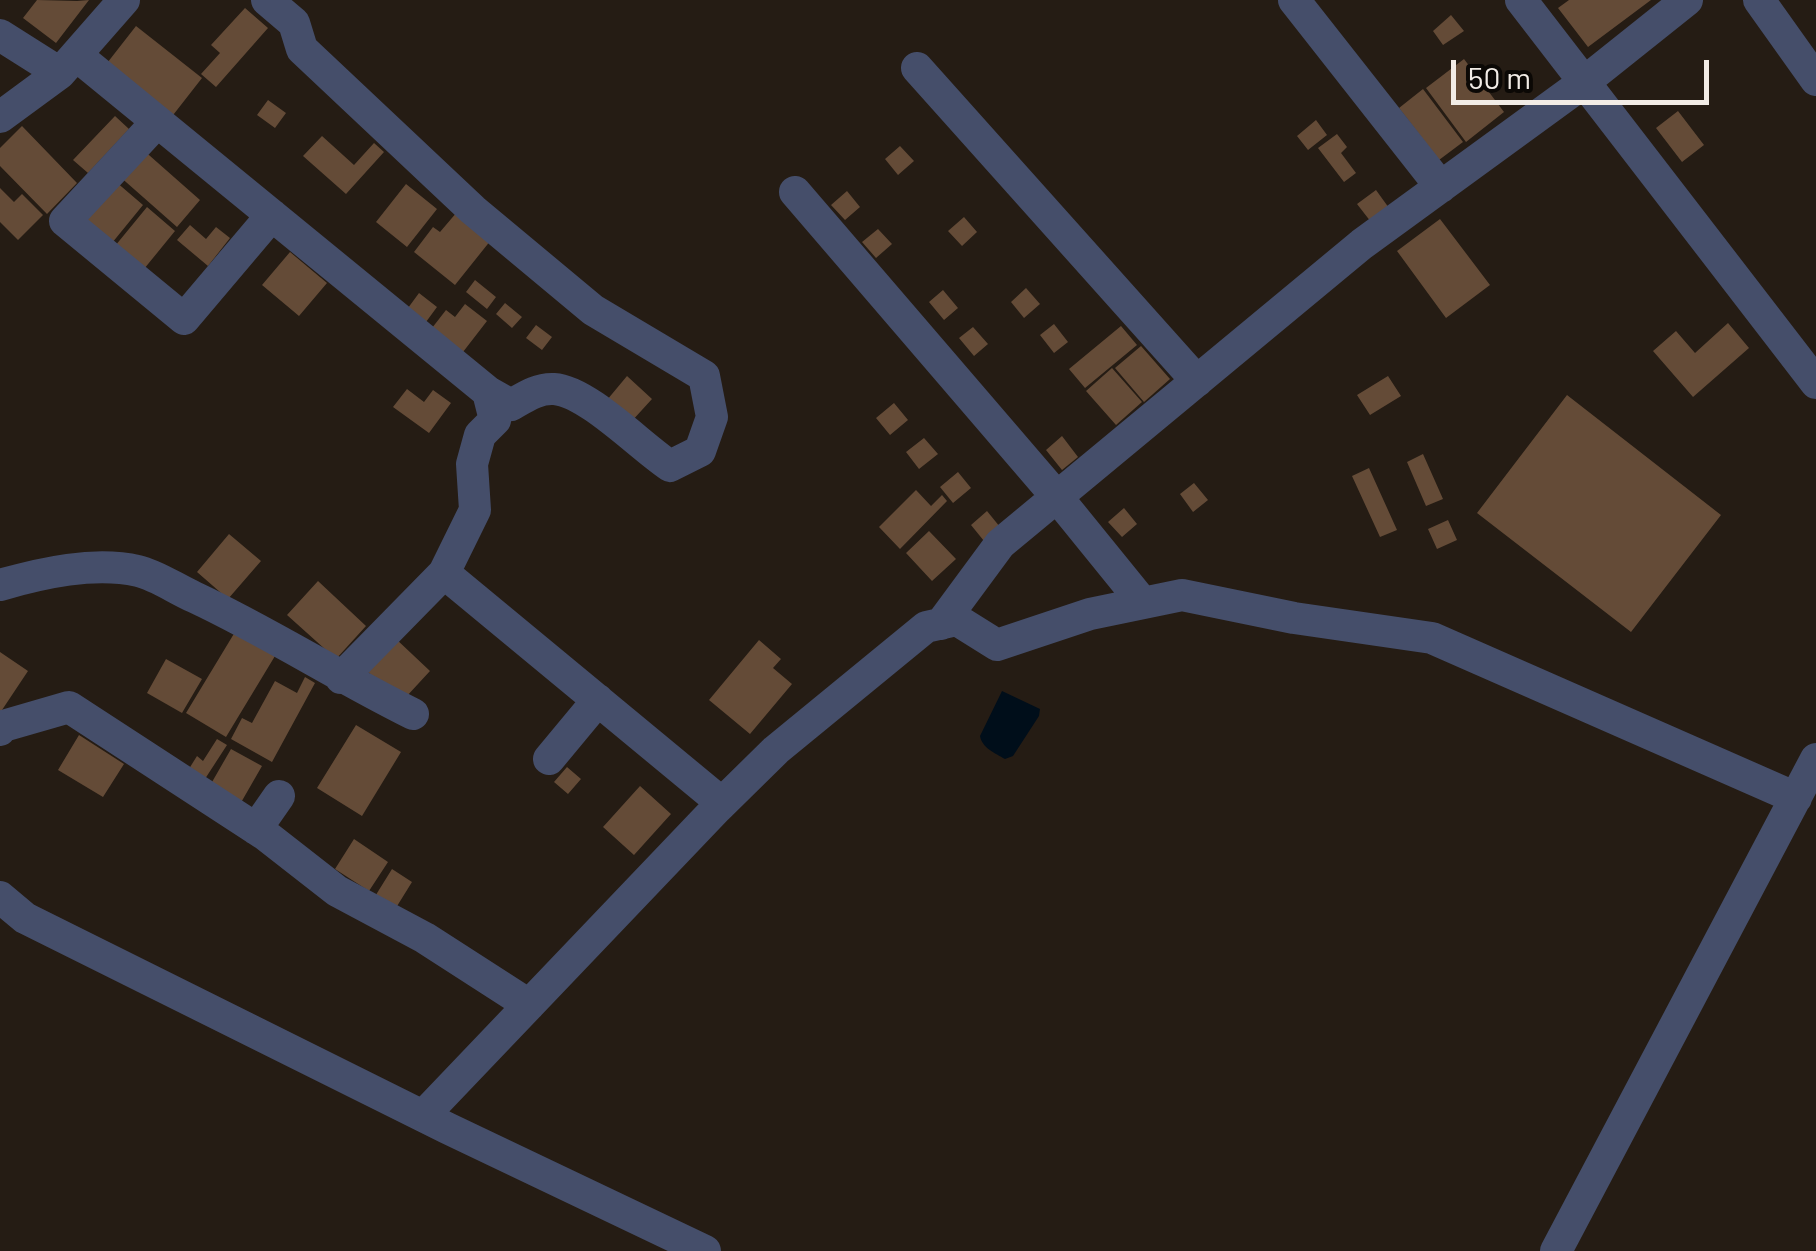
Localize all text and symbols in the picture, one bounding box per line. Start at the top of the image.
scale bar [1456,40,1714,102]
text: 50 m [1468,59,1531,95]

